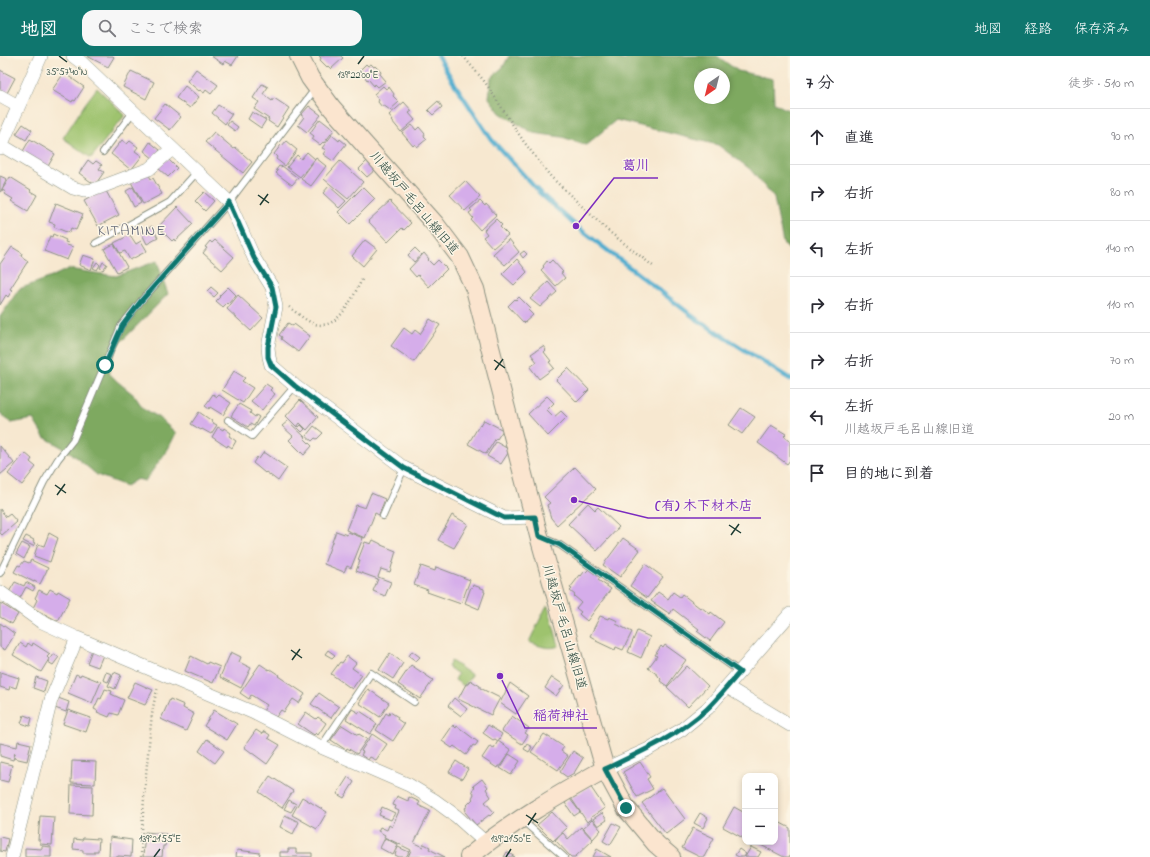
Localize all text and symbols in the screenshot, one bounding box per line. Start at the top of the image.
search box [82,10,362,46]
text: 地図 [20,17,58,44]
icon: search [96,17,118,39]
text: ここで検索 [128,18,203,40]
text: 地図 [974,19,1002,40]
text: 経路 [1024,19,1052,40]
text: 保存済み [1074,19,1130,40]
text: 35°57'40"N [47,65,88,80]
text: 139°22'00"E [337,68,379,83]
north arrow [694,68,730,104]
text: 7 分 [806,71,834,96]
text: 徒歩 · 510 m [1068,74,1134,93]
icon: ahead [806,126,828,148]
text: 直進 [844,127,874,149]
text: 90 m [1111,127,1134,146]
street label: 川越坂戸毛呂山線旧道 [365,147,463,259]
callout: 葛川 [614,152,658,178]
text: 葛川 [622,156,650,177]
icon: right [806,182,828,204]
text: 右折 [844,183,874,205]
text: 80 m [1110,183,1134,202]
district label: KITAMINE [98,220,166,242]
icon: left [806,238,828,260]
text: 左折 [844,239,874,261]
text: 140 m [1106,239,1134,258]
icon: right [806,294,828,316]
text: 右折 [844,295,874,317]
text: 110 m [1107,295,1134,314]
icon: right [806,350,828,372]
text: 右折 [844,351,874,373]
text: 70 m [1110,351,1134,370]
route start [96,356,114,374]
text: 左折 [844,396,874,418]
icon: left [806,406,828,428]
text: 20 m [1109,407,1134,426]
text: 川越坂戸毛呂山線旧道 [844,420,974,439]
icon: arrive [806,462,828,484]
text: 目的地に到着 [844,463,934,485]
callout: (有) 木下材木店 [648,492,761,518]
text: (有) 木下材木店 [654,496,753,517]
street label: 川越坂戸毛呂山線旧道 [537,562,591,692]
callout: 稲荷神社 [525,702,597,728]
text: 稲荷神社 [533,706,589,727]
map controls [742,773,778,845]
button: + [742,773,778,809]
route end [617,799,635,817]
button: − [742,809,778,845]
text: 139°21'55"E [139,832,181,847]
text: 139°21'50"E [491,832,531,847]

